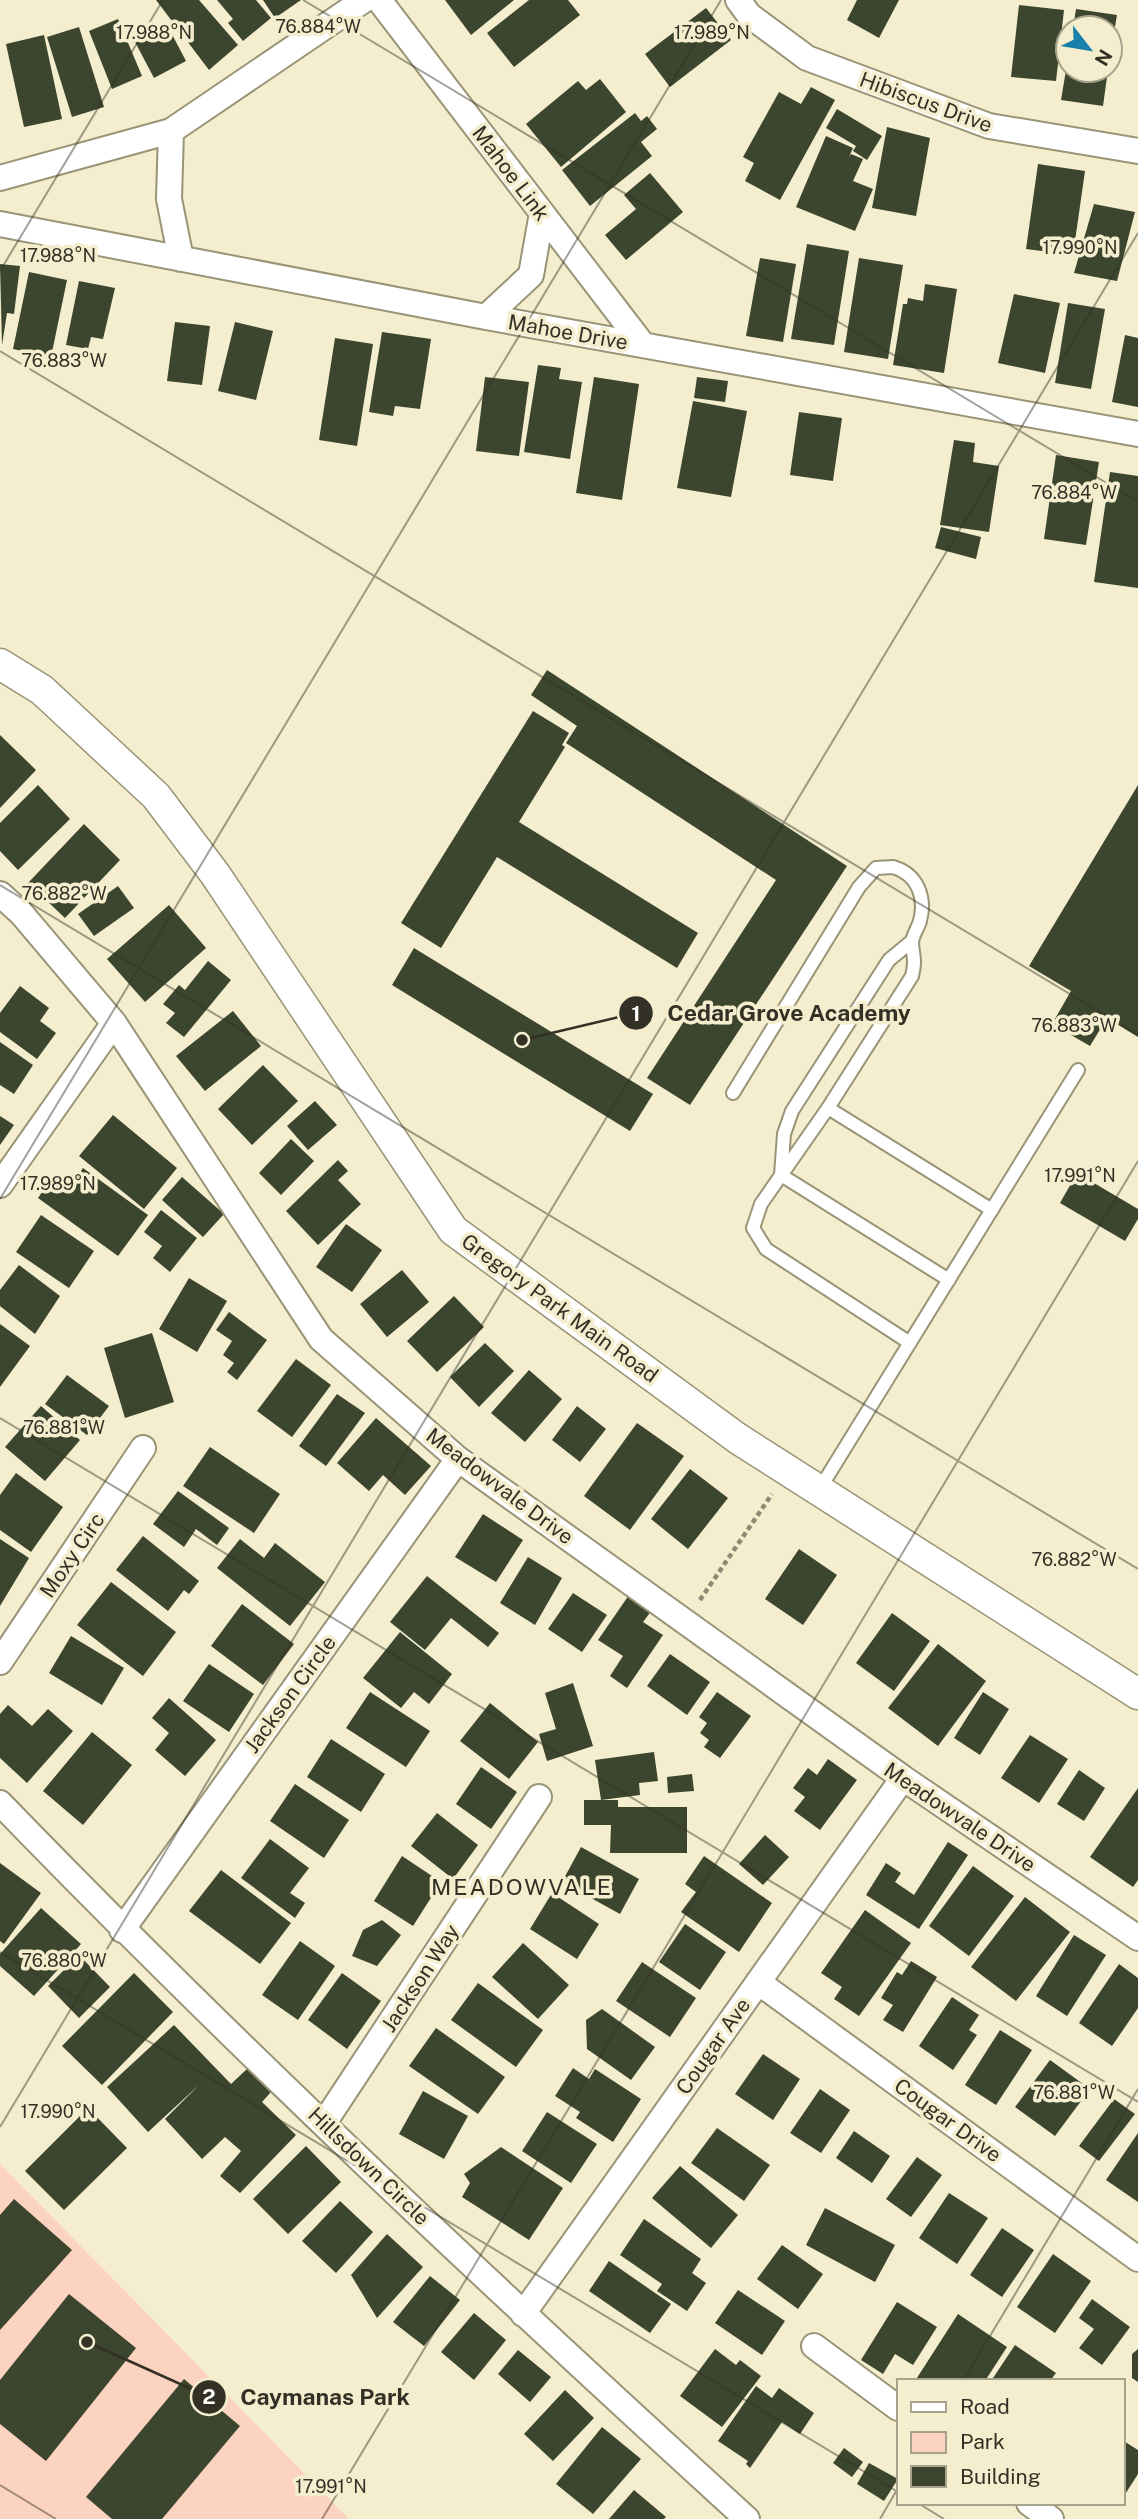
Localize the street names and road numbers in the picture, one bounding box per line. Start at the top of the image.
street label: Hibiscus Drive [856,66,996,138]
street label: Mahoe Link [467,121,555,226]
street label: Mahoe Drive [506,309,630,355]
street label: Gregory Park Main Road [457,1228,663,1388]
street label: Meadowvale Drive [422,1423,578,1549]
street label: Moxy Circ [35,1508,109,1602]
street label: Jackson Circle [239,1630,341,1758]
street label: Meadowvale Drive [879,1757,1041,1877]
street label: Jackson Way [376,1919,464,2037]
street label: Cougar Ave [671,1993,755,2099]
street label: Cougar Drive [890,2073,1006,2167]
street label: Hillsdown Circle [303,2102,435,2230]

